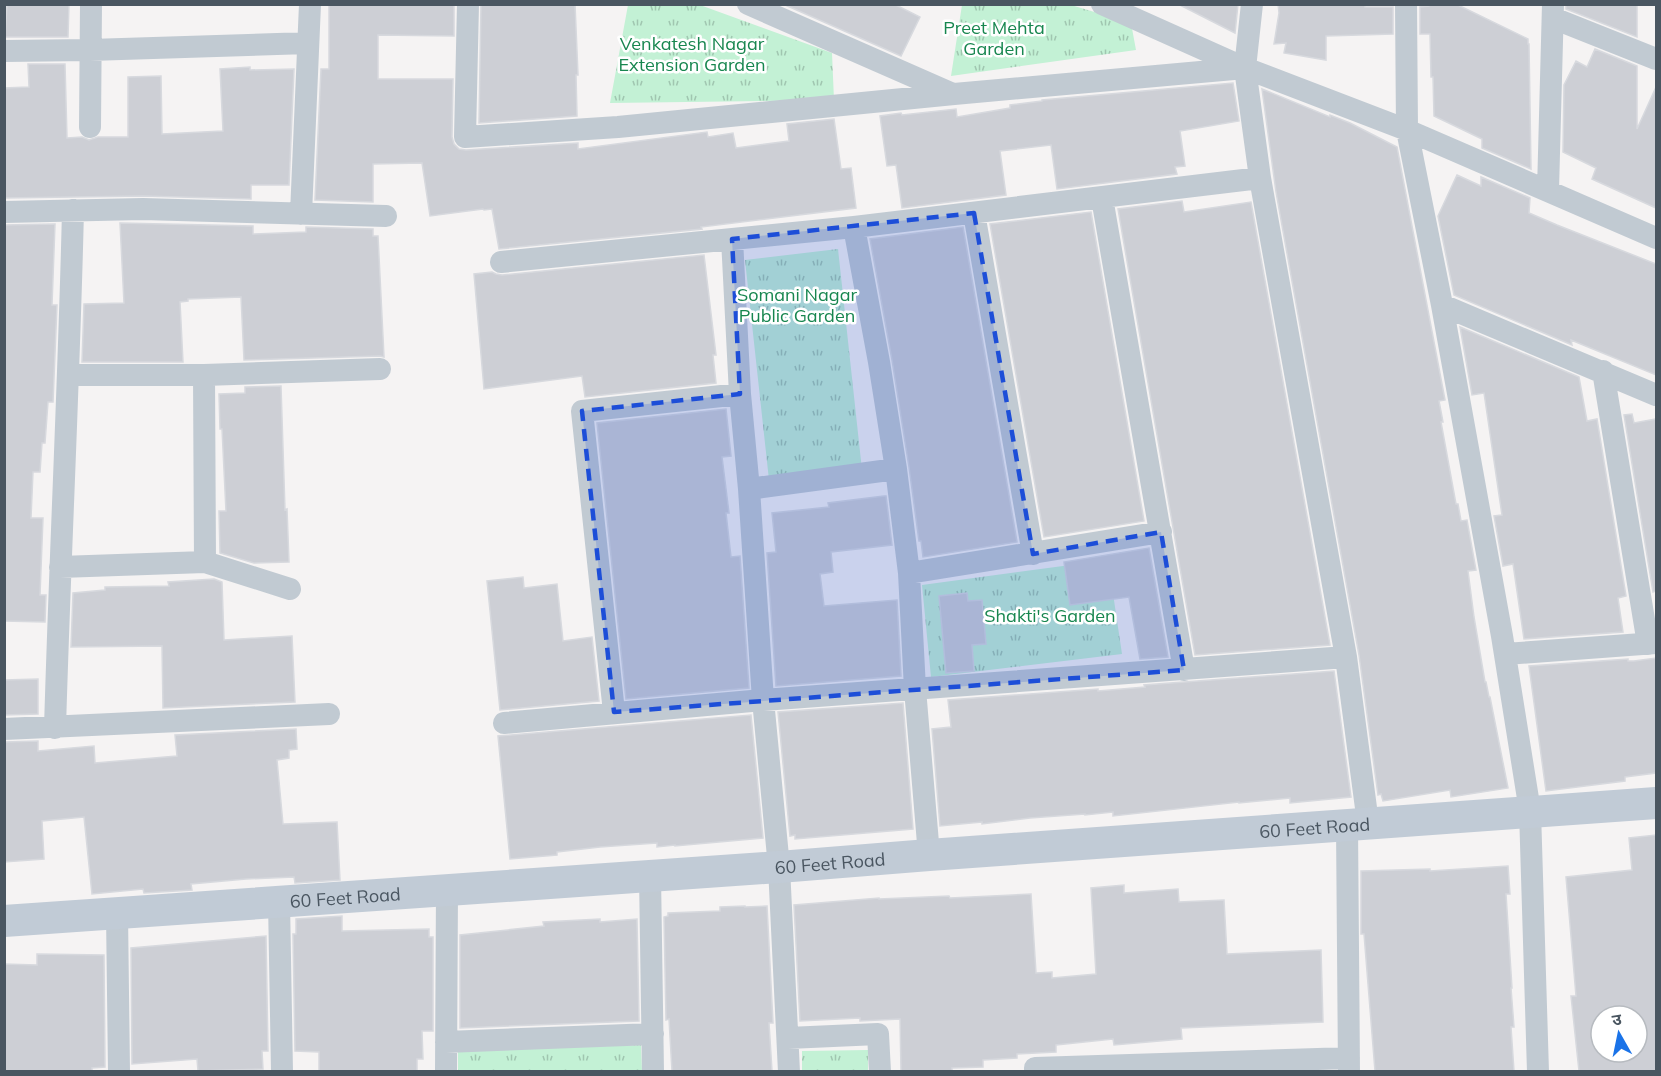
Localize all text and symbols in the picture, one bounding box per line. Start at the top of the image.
park label: Preet Mehta Garden [943,16,1045,60]
park label: Venkatesh Nagar Extension Garden [618,32,766,76]
park label: Somani Nagar Public Garden [737,283,857,327]
park label: Shakti's Garden [984,604,1116,627]
street label: 60 Feet Road [1259,812,1371,843]
street label: 60 Feet Road [774,847,886,879]
street label: 60 Feet Road [289,882,401,913]
north arrow [1589,1004,1649,1064]
text: उ [1610,1008,1623,1030]

